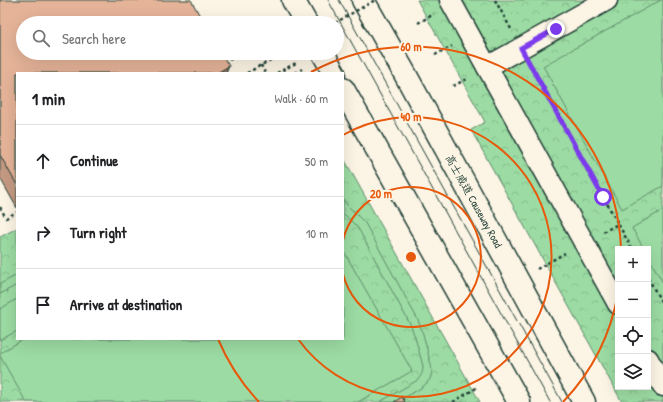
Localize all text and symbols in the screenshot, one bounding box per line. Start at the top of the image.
search box [16,16,344,60]
route end [547,20,565,38]
icon: search [30,27,52,49]
text: Search here [62,28,126,49]
text: 60 m [400,38,422,55]
text: 1 min [32,87,65,110]
text: Walk · 60 m [275,89,328,107]
text: 40 m [401,108,421,125]
icon: ahead [32,150,54,172]
text: Continue [70,150,118,171]
text: 50 m [305,152,328,170]
street label: 高士威道 Causeway Road [443,152,506,251]
text: 20 m [370,185,392,202]
route start [594,188,612,206]
icon: right [32,222,54,244]
text: Turn right [70,222,126,243]
text: 10 m [306,224,328,242]
map controls [615,246,651,390]
button: + [615,246,651,282]
centre of rings [404,250,418,264]
button: − [615,282,651,318]
icon: arrive [32,294,54,316]
text: Arrive at destination [70,294,182,315]
button: locate [615,318,651,354]
button: layers [615,354,651,390]

